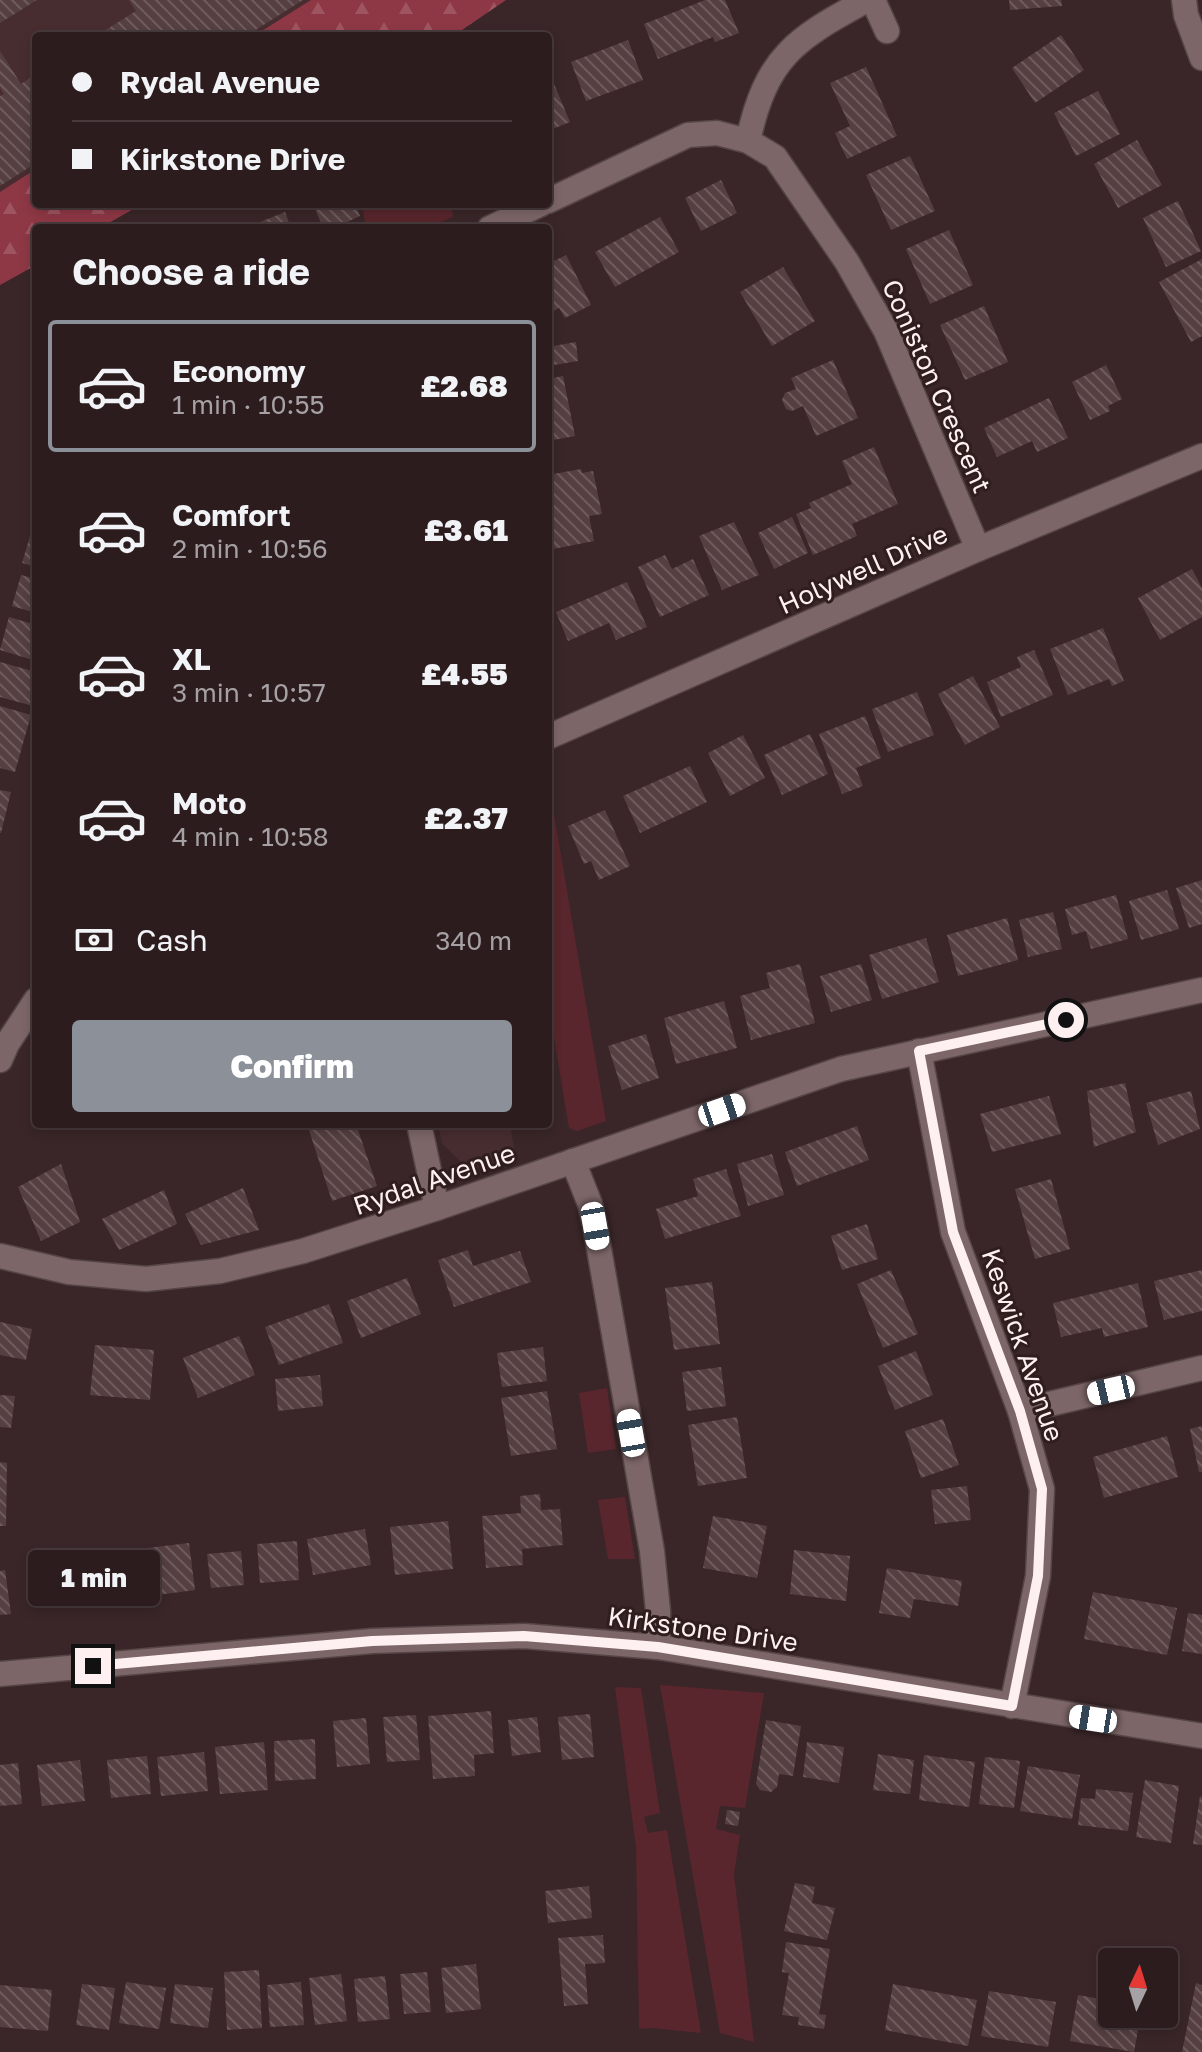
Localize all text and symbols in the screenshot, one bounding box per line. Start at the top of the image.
text: Rydal Avenue [120,64,320,100]
text: Kirkstone Drive [120,141,345,177]
text: Choose a ride [72,250,310,293]
street label: Coniston Crescent [876,274,998,498]
icon: car [76,350,148,422]
text: Economy [172,353,306,389]
text: £2.68 [420,368,508,404]
text: 1 min · 10:55 [172,389,325,420]
icon: car [76,494,148,566]
text: Comfort [172,497,291,533]
text: £3.61 [424,512,508,548]
street label: Holywell Drive [774,518,952,620]
text: 2 min · 10:56 [172,533,328,564]
icon: car [76,638,148,710]
text: XL [172,641,211,677]
text: £4.55 [421,656,508,692]
text: 3 min · 10:57 [172,677,326,708]
icon: car [76,782,148,854]
text: Moto [172,785,247,821]
text: £2.37 [424,800,508,836]
text: 4 min · 10:58 [172,821,329,852]
icon: cash [72,918,116,962]
text: Cash [136,922,208,958]
text: 340 m [435,925,512,956]
route start [1048,1002,1084,1038]
button: Confirm [72,1020,512,1112]
car [695,1091,749,1129]
street label: Rydal Avenue [349,1137,519,1221]
car [579,1200,611,1252]
street label: Keswick Avenue [976,1245,1070,1445]
car [1085,1373,1137,1407]
car [615,1407,647,1459]
callout: 1 min [27,1550,159,1606]
text: 1 min [61,1562,127,1593]
street label: Kirkstone Drive [606,1600,800,1658]
route end [75,1648,111,1684]
car [1067,1703,1119,1735]
north arrow [1098,1948,1178,2028]
map controls [1098,1948,1178,2028]

